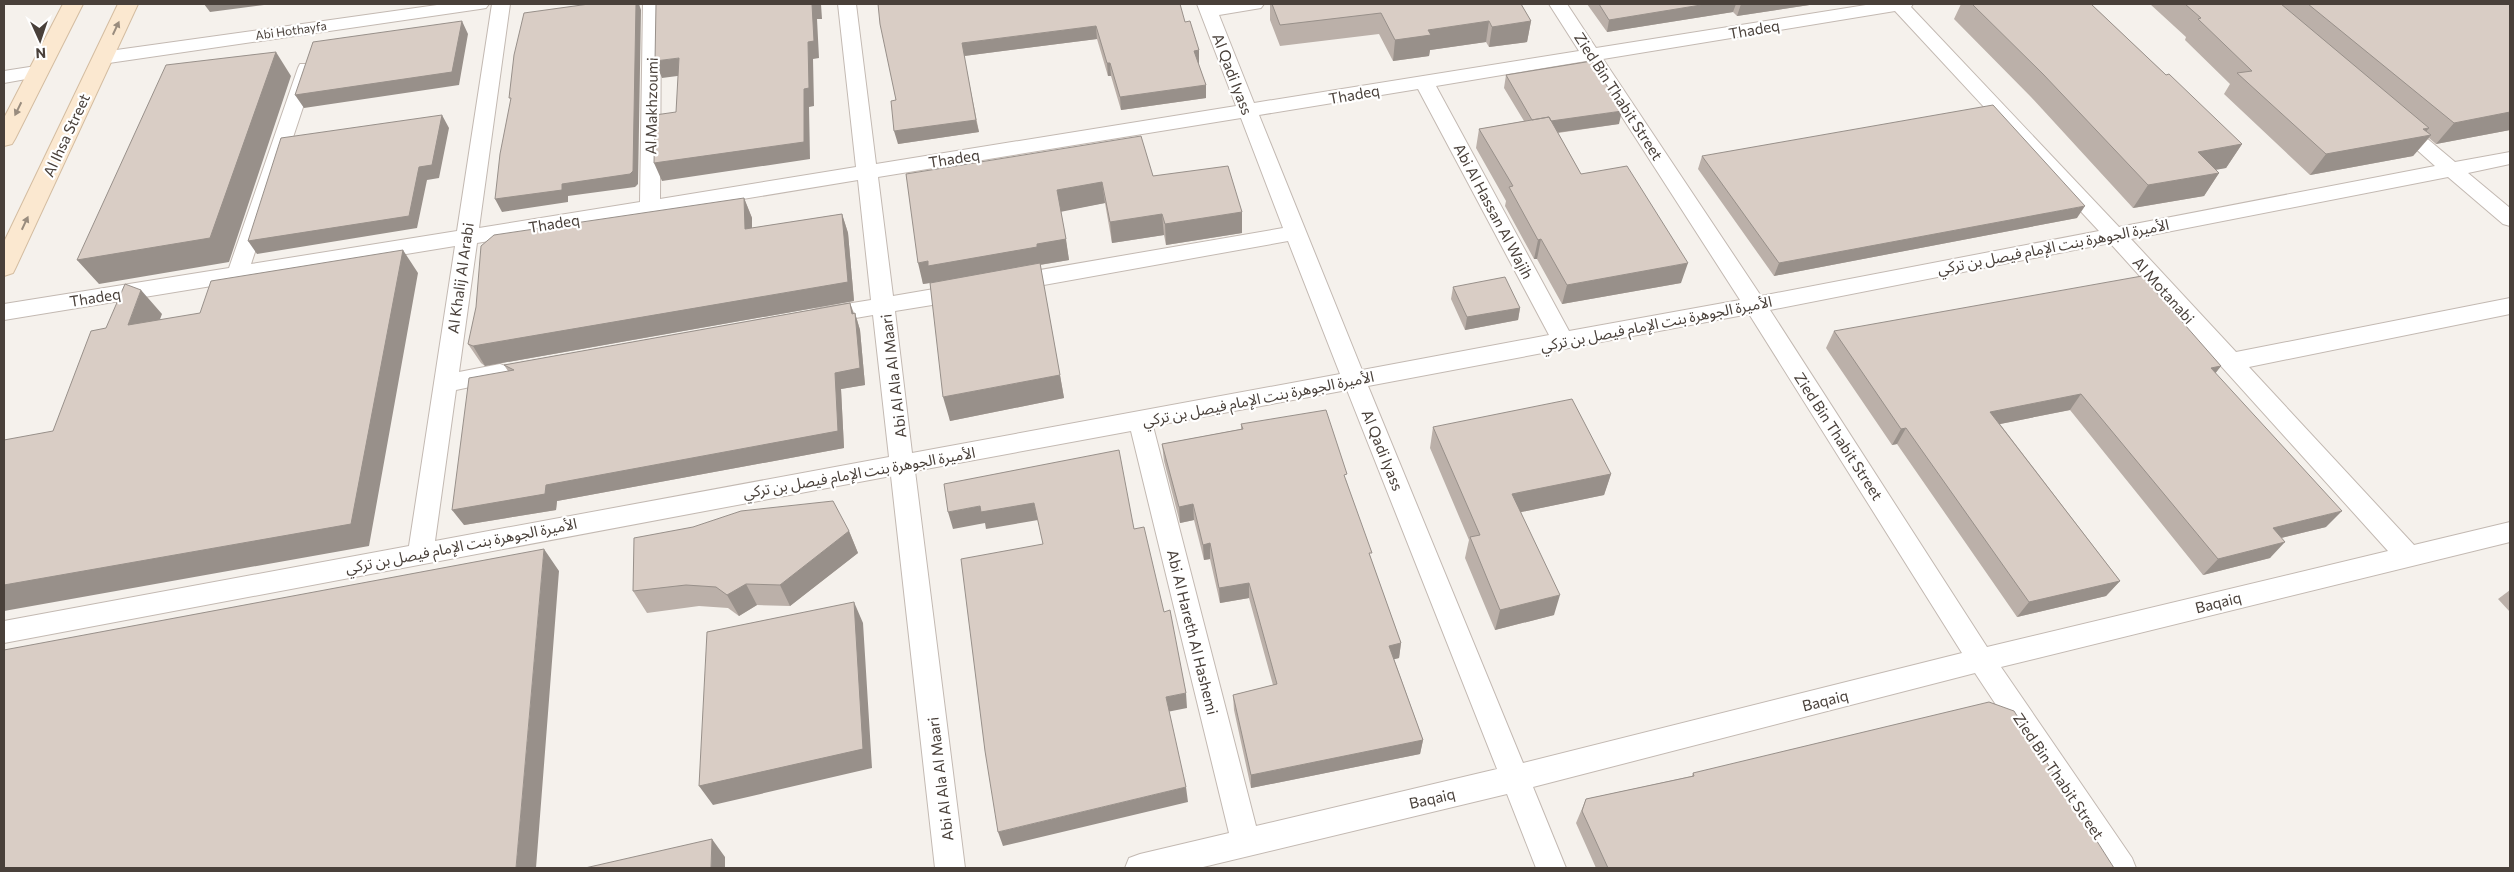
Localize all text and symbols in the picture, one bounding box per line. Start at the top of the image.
north arrow [15,15,65,65]
street label: Thadeq [1727,16,1781,42]
street label: Abi Hothayfa [254,18,328,42]
one-way arrow [113,21,121,35]
street label: Zied Bin Thabit Street [1571,29,1667,163]
street label: Al Qadi Iyass [1209,31,1257,117]
text: N [35,45,46,62]
street label: Al Makhzoumi [641,57,661,155]
street label: Thadeq [1327,81,1381,107]
street label: Al Ihsa Street [39,91,93,179]
one-way arrow [14,102,22,116]
street label: Abi Al Hassan Al Wajih [1451,140,1537,282]
street label: Thadeq [927,145,981,171]
street label: Thadeq [527,210,581,236]
street label: الأميرة الجوهرة بنت الإمام فيصل بن تركي [1936,215,2171,281]
one-way arrow [21,216,29,230]
street label: Al Khalij Al Arabi [443,221,477,335]
street label: Al Motanabi [2129,253,2199,327]
street label: Thadeq [68,284,122,310]
street label: الأميرة الجوهرة بنت الإمام فيصل بن تركي [1539,292,1774,358]
street label: Abi Al Ala Al Maari [876,313,910,439]
street label: الأميرة الجوهرة بنت الإمام فيصل بن تركي [1141,367,1376,433]
street label: Zied Bin Thabit Street [1791,369,1887,503]
street label: Al Qadi Iyass [1359,407,1407,493]
street label: الأميرة الجوهرة بنت الإمام فيصل بن تركي [741,443,977,505]
street label: الأميرة الجوهرة بنت الإمام فيصل بن تركي [344,514,579,580]
street label: Abi Al Hareth Al Hashemi [1164,548,1222,716]
street label: Baqaiq [2193,588,2243,616]
street label: Baqaiq [1800,686,1850,714]
street label: Zied Bin Thabit Street [2010,709,2108,843]
street label: Abi Al Ala Al Maari [923,716,957,842]
street label: Baqaiq [1407,784,1457,812]

